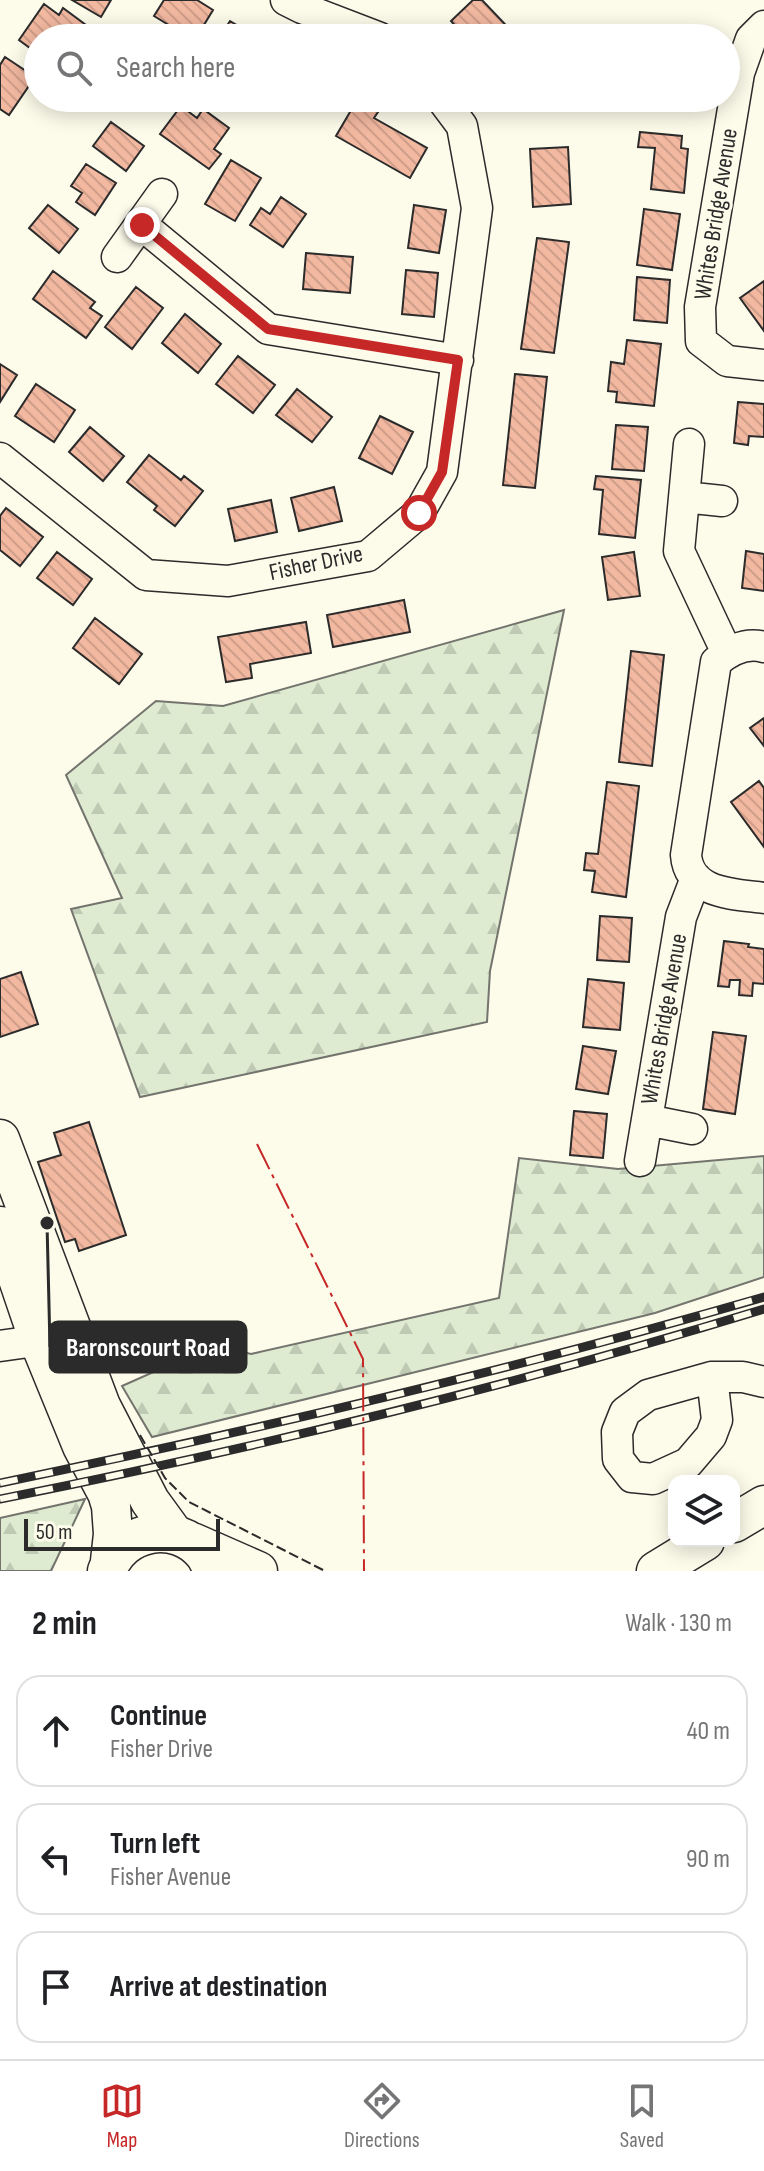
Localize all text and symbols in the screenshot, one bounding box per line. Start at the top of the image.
search box [24,24,740,112]
icon: search [52,46,96,90]
text: Search here [116,50,235,86]
street label: Whites Bridge Avenue [688,126,744,302]
route end [124,207,160,243]
route start [401,495,437,531]
street label: Fisher Drive [266,539,366,587]
street label: Whites Bridge Avenue [635,931,693,1107]
callout: Baronscourt Road [50,1322,246,1372]
text: Baronscourt Road [66,1333,230,1364]
map controls [668,1475,740,1547]
button: layers [668,1475,740,1547]
scale bar [24,1515,220,1551]
text: 50 m [36,1519,72,1546]
text: 2 min [32,1603,97,1644]
text: Walk · 130 m [625,1608,732,1639]
text: Continue [110,1698,207,1734]
icon: ahead [34,1709,78,1753]
text: 40 m [687,1716,730,1747]
text: Fisher Drive [110,1734,213,1765]
text: Turn left [110,1826,200,1862]
icon: left [34,1837,78,1881]
text: 90 m [686,1844,730,1875]
text: Fisher Avenue [110,1862,231,1893]
icon: arrive [34,1965,78,2009]
text: Arrive at destination [110,1969,327,2005]
tab: Map [100,2079,144,2154]
tab: Directions [344,2079,420,2154]
tab: Saved [620,2079,664,2154]

